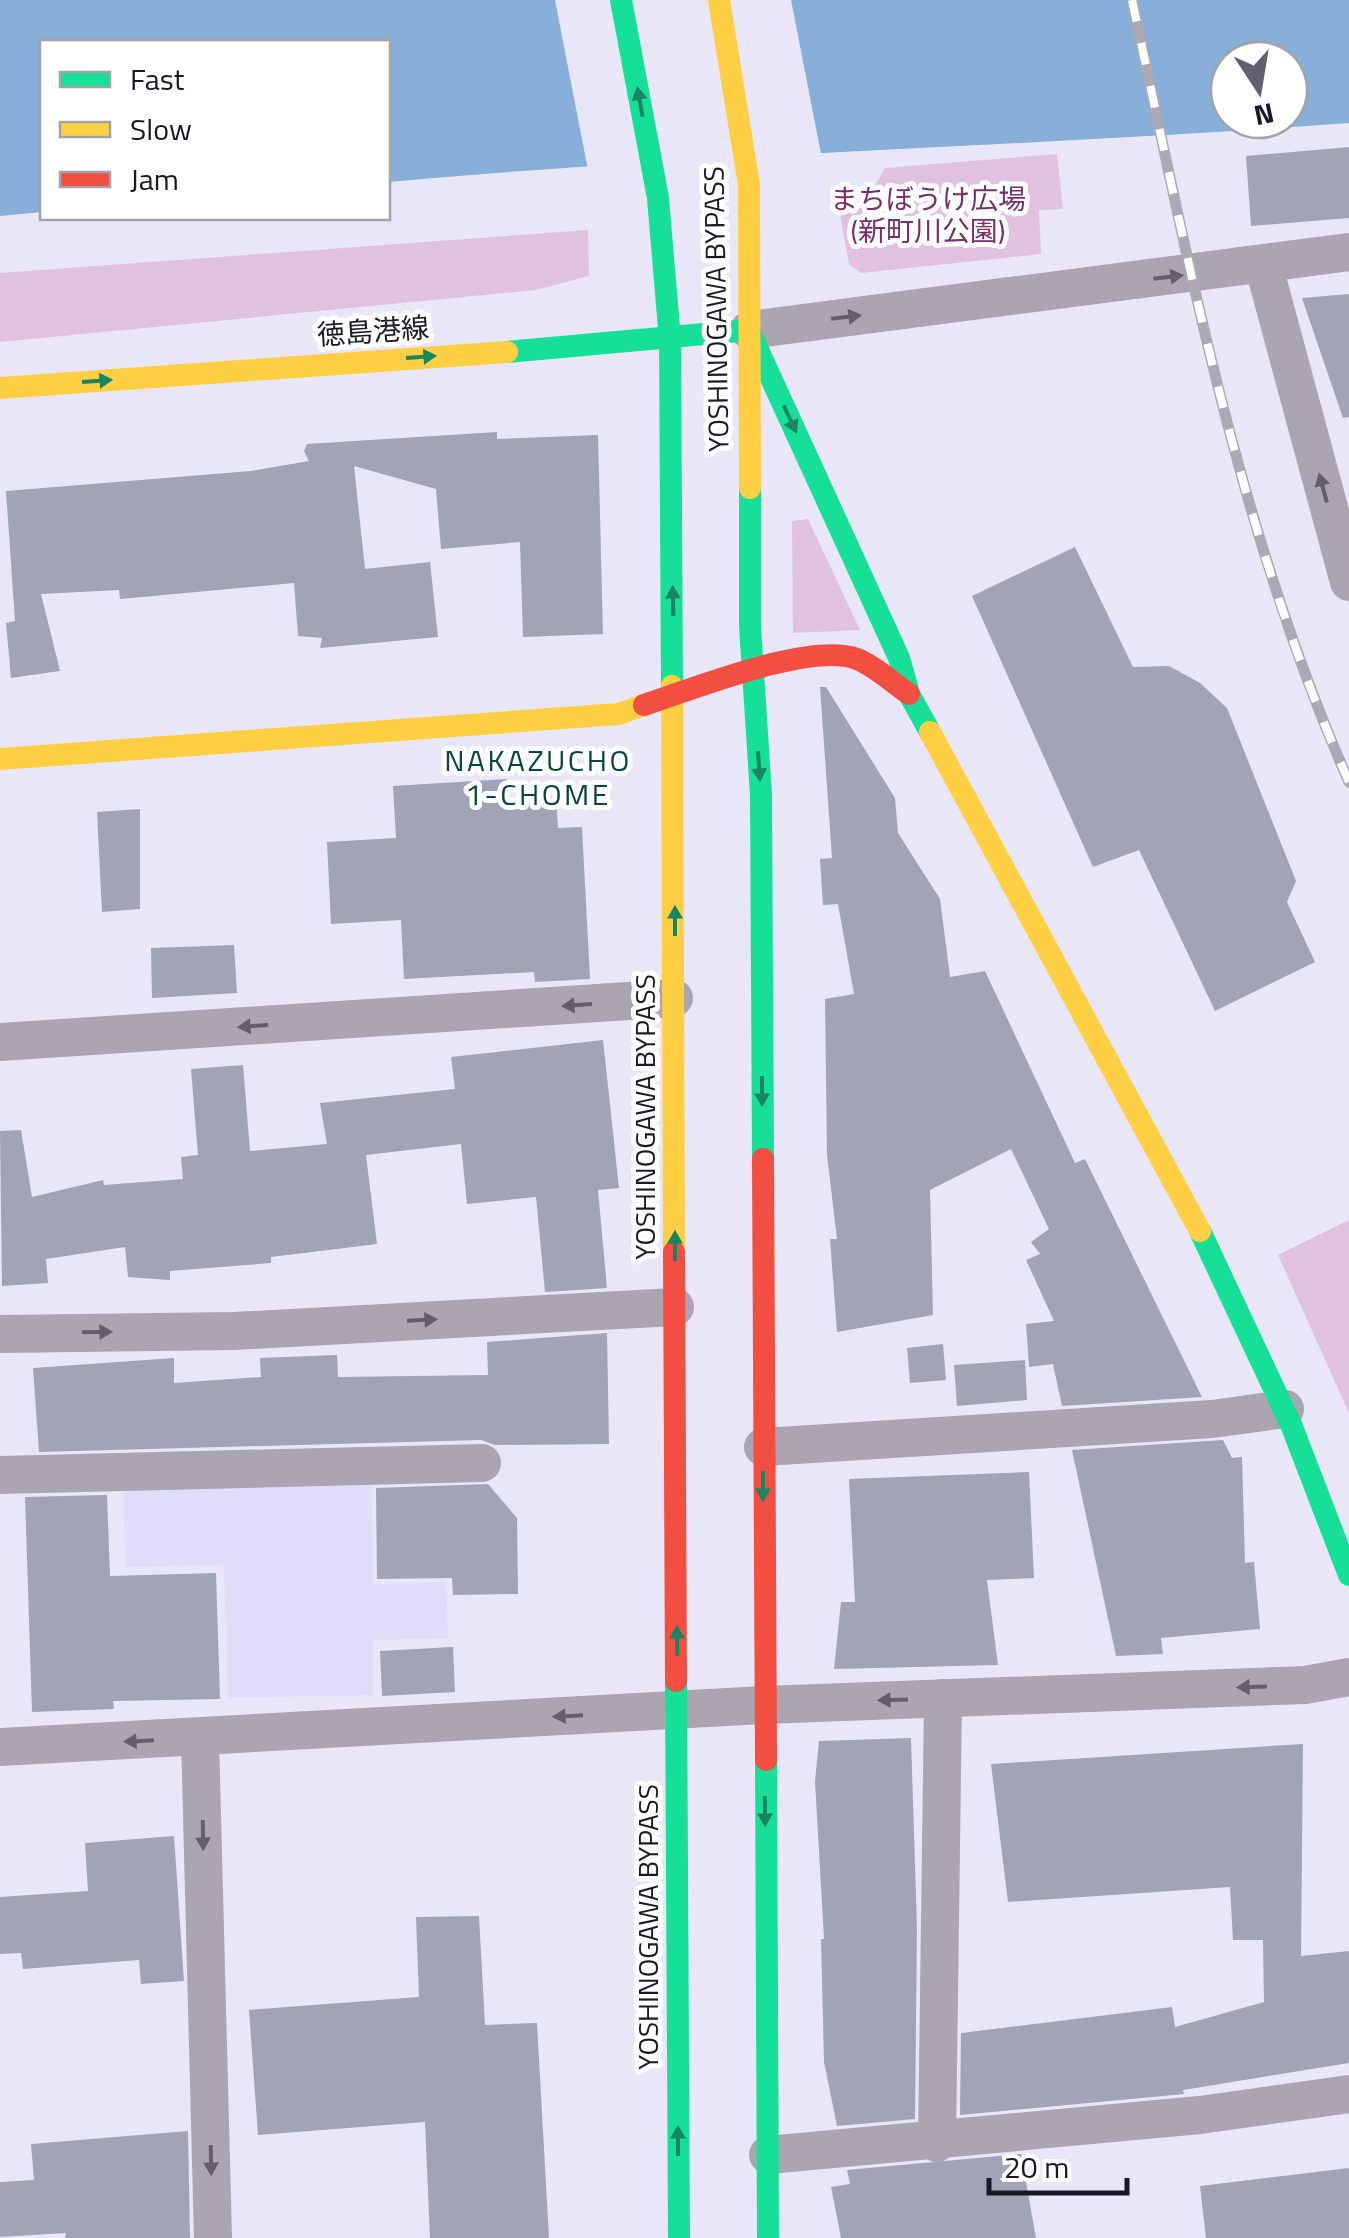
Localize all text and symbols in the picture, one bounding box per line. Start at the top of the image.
legend [40,40,390,220]
north arrow [1209,40,1309,140]
text: Fast [130,56,185,102]
one-way arrow [632,86,647,117]
text: N [1250,92,1278,138]
text: Slow [130,106,192,152]
text: Jam [130,156,179,202]
street label: YOSHINOGAWA BYPASS [692,166,739,452]
park label: まちぼうけ広場 (新町川公園) [830,177,1026,252]
one-way arrow [1153,269,1185,285]
street label: 徳島港線 [316,305,430,356]
one-way arrow [830,309,862,325]
one-way arrow [406,349,438,365]
one-way arrow [82,373,114,389]
one-way arrow [781,405,798,434]
one-way arrow [1315,472,1331,503]
one-way arrow [665,585,681,617]
district label: NAKAZUCHO 1-CHOME [444,737,632,817]
one-way arrow [751,751,767,783]
one-way arrow [667,904,683,936]
street label: YOSHINOGAWA BYPASS [623,974,666,1260]
one-way arrow [560,997,592,1013]
one-way arrow [236,1018,268,1034]
one-way arrow [754,1076,770,1108]
one-way arrow [667,1229,683,1261]
one-way arrow [407,1312,439,1328]
one-way arrow [82,1324,114,1340]
one-way arrow [755,1471,771,1503]
one-way arrow [669,1624,685,1656]
one-way arrow [1236,1680,1268,1696]
one-way arrow [876,1692,908,1708]
one-way arrow [552,1708,583,1724]
one-way arrow [122,1733,154,1749]
street label: YOSHINOGAWA BYPASS [626,1784,669,2070]
one-way arrow [757,1796,773,1828]
one-way arrow [195,1820,211,1852]
one-way arrow [670,2124,686,2156]
scale bar [989,2133,1126,2195]
text: 20 m [1004,2144,1069,2190]
one-way arrow [203,2145,219,2177]

